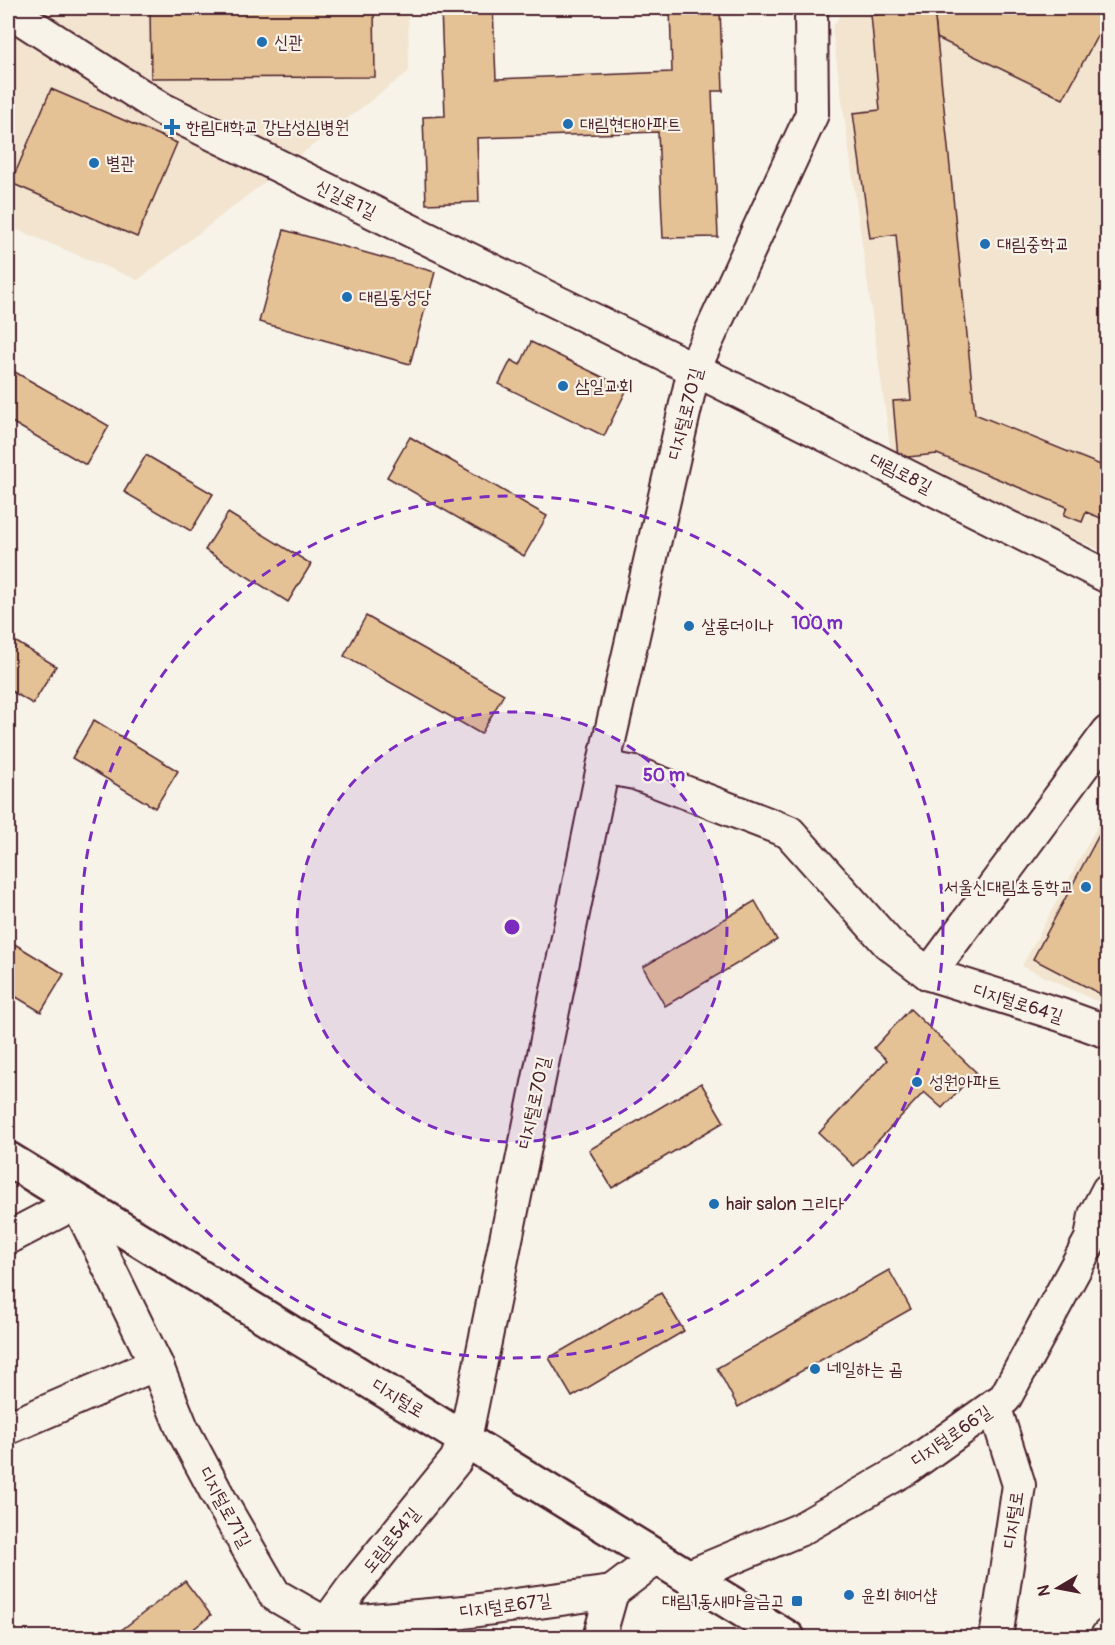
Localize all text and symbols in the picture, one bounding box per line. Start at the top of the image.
place label: 신관 [274,31,303,54]
marker: 신관 [255,35,269,49]
place label: 대림현대아파트 [580,113,681,136]
place label: 한림대학교 강남성심병원 [186,116,349,139]
marker: 대림현대아파트 [561,117,575,131]
marker: 한림대학교 강남성심병원 [163,118,181,136]
place label: 별관 [106,152,135,175]
marker: 별관 [87,156,101,170]
street label: 신길로1길 [312,175,380,224]
place label: 대림중학교 [997,233,1069,256]
marker: 대림중학교 [978,237,992,251]
place label: 대림동성당 [359,286,432,309]
marker: 대림동성당 [340,290,354,304]
street label: 디지털로70길 [663,365,708,463]
place label: 삼일교회 [575,375,633,398]
marker: 삼일교회 [556,379,570,393]
street label: 대림로8길 [866,448,936,499]
text: 100 m [791,612,843,635]
place label: 살롱더이나 [701,615,774,638]
marker: 살롱더이나 [682,619,696,633]
text: 50 m [643,764,685,787]
place label: 서울신대림초등학교 [944,876,1074,899]
marker: 서울신대림초등학교 [1079,880,1093,894]
centre of rings [502,917,522,937]
street label: 디지털로64길 [970,979,1066,1028]
street label: 디지털로70길 [513,1054,556,1152]
place label: 성원아파트 [929,1071,1001,1094]
marker: 성원아파트 [910,1075,924,1089]
place label: hair salon 그리다 [726,1193,845,1216]
marker: hair salon 그리다 [707,1197,721,1211]
place label: 네일하는 곰 [827,1358,903,1381]
marker: 네일하는 곰 [808,1362,822,1376]
street label: 디지털로 [367,1374,428,1423]
street label: 디지털로66길 [906,1400,997,1473]
street label: 디지털로71길 [193,1463,256,1552]
street label: 디지털로 [998,1490,1029,1550]
street label: 도림로54길 [358,1502,425,1578]
north arrow [1028,1558,1088,1618]
text: N [1033,1583,1055,1597]
place label: 윤희 헤어샵 [861,1584,938,1607]
marker: 윤희 헤어샵 [842,1588,856,1602]
street label: 디지털로67길 [458,1589,553,1624]
place label: 대림1동새마을금고 [662,1590,785,1613]
marker: 대림1동새마을금고 [790,1594,804,1608]

